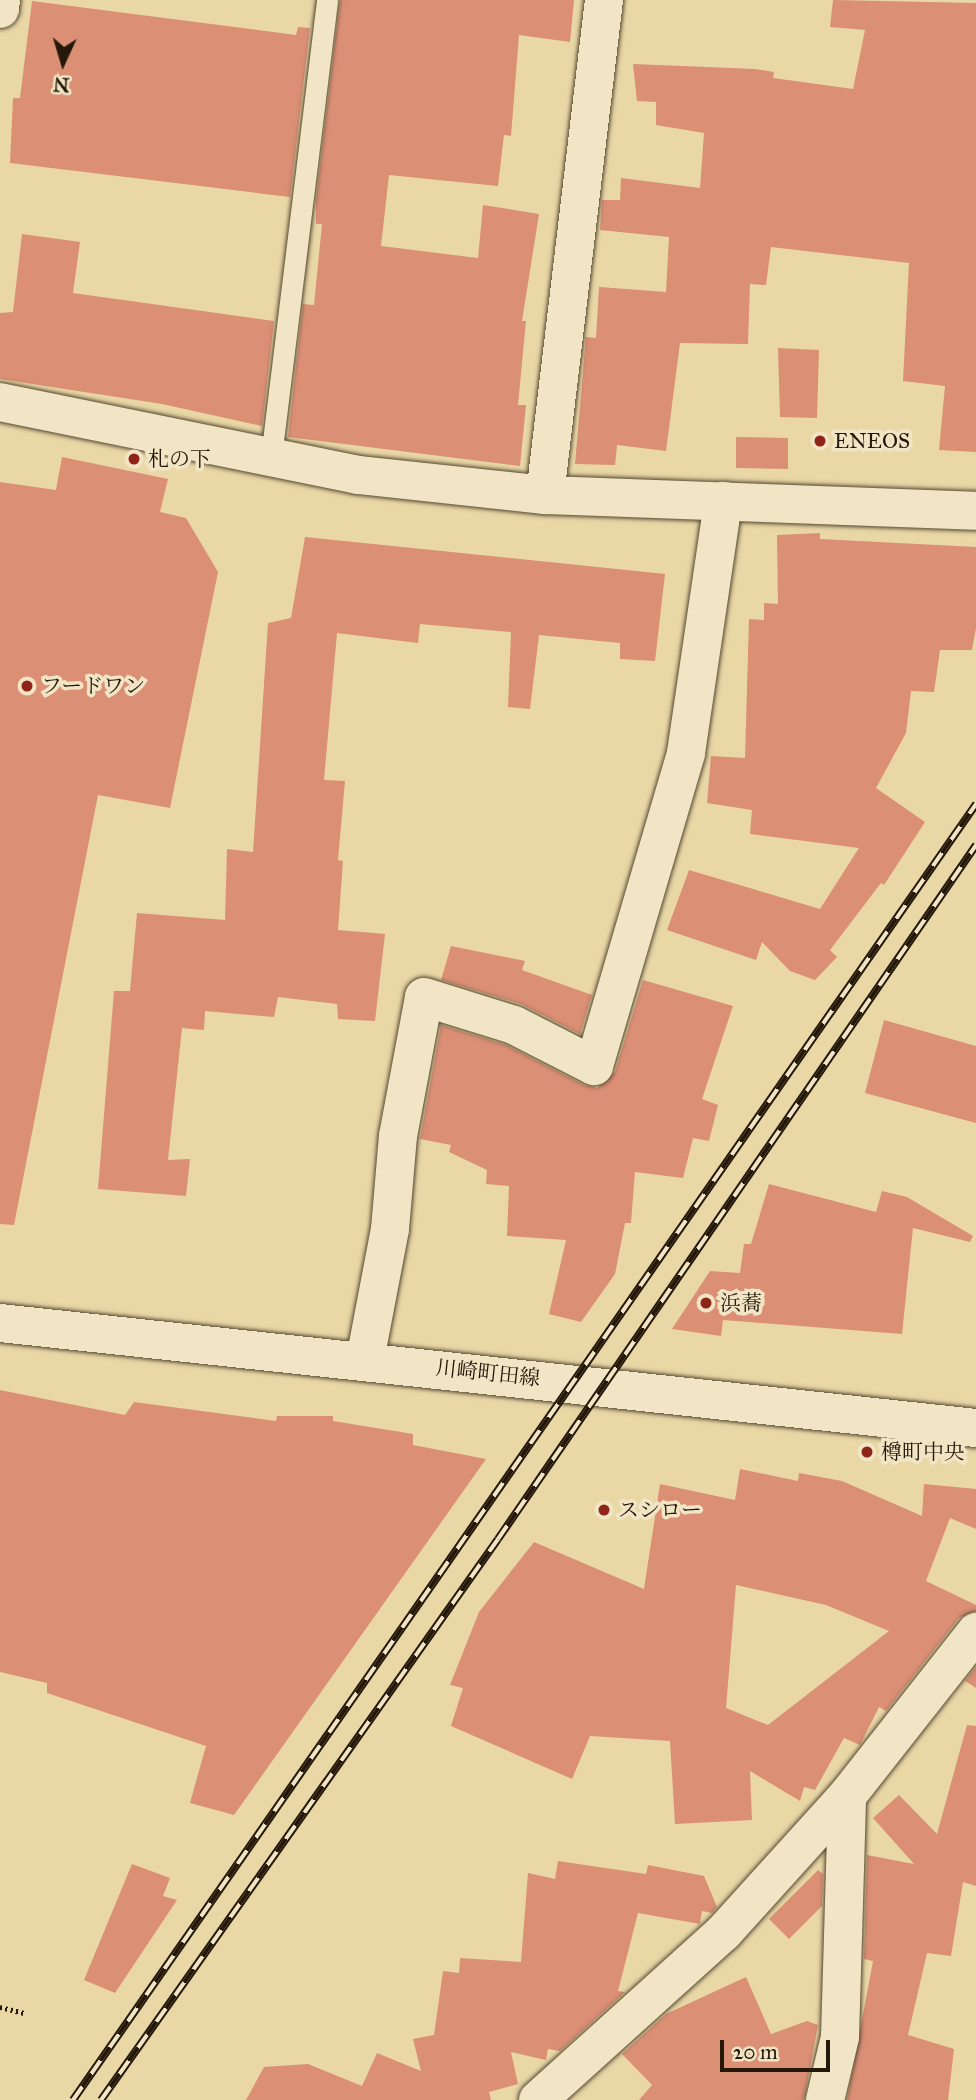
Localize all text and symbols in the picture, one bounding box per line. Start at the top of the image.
north arrow [28,28,98,98]
text: N [53,72,70,96]
place label: ENEOS [834,428,910,454]
marker: ENEOS [812,433,828,449]
place label: 札の下 [148,446,211,472]
marker: 札の下 [126,451,142,467]
place label: フードワン [41,673,145,699]
marker: フードワン [19,678,35,694]
place label: 浜蕎 [720,1290,762,1316]
marker: 浜蕎 [698,1295,714,1311]
street label: 川崎町田線 [434,1355,542,1391]
place label: 樽町中央 [881,1439,965,1465]
marker: 樽町中央 [859,1444,875,1460]
place label: スシロー [618,1497,702,1523]
marker: スシロー [596,1502,612,1518]
scale bar [724,2026,834,2070]
text: 20 m [733,2039,778,2065]

